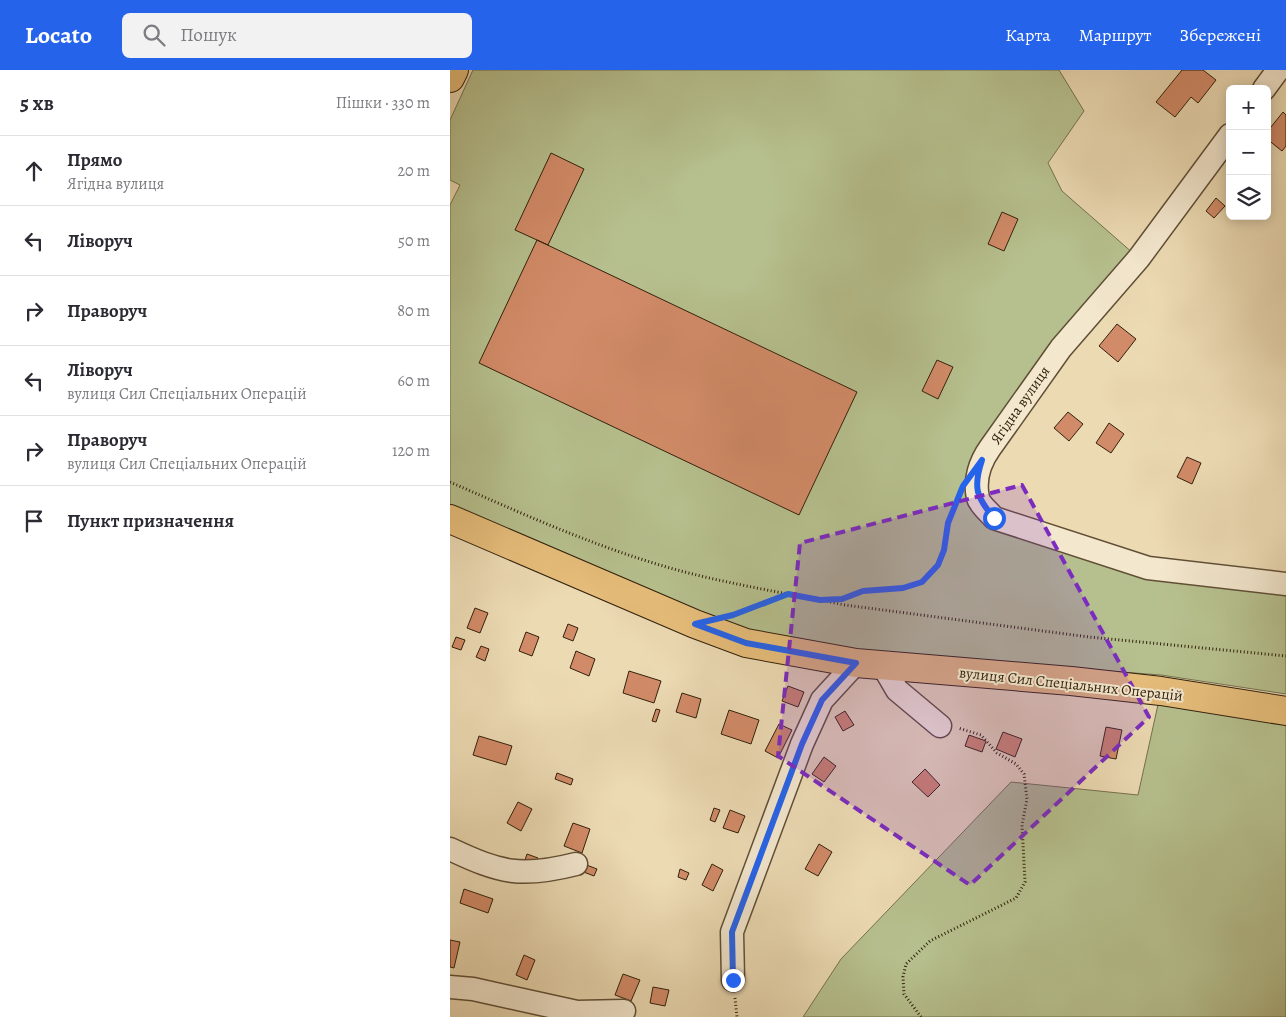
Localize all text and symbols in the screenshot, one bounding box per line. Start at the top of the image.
search box [122,13,472,58]
text: Locato [25,19,92,51]
icon: search [140,21,168,49]
text: Пошук [180,22,237,48]
text: Карта [1005,23,1051,47]
text: Маршрут [1079,23,1152,47]
text: Збережені [1180,23,1261,47]
map controls [1226,85,1271,220]
button: + [1226,85,1271,130]
text: 5 хв [20,89,54,117]
text: Пішки · 330 m [336,92,430,114]
button: − [1226,130,1271,175]
text: Прямо [67,147,122,173]
icon: ahead [20,157,48,185]
text: 20 m [397,160,430,182]
text: Ягідна вулиця [67,173,164,195]
button: layers [1226,175,1271,220]
icon: left [20,227,48,255]
text: Ліворуч [67,228,133,254]
text: 50 m [398,230,430,252]
icon: right [20,297,48,325]
text: Праворуч [67,298,147,324]
text: 80 m [397,300,430,322]
text: Ліворуч [67,357,133,383]
street label: Ягідна вулиця [986,362,1054,448]
icon: left [20,367,48,395]
text: 60 m [398,370,430,392]
text: вулиця Сил Спеціальних Операцій [67,383,307,405]
text: Праворуч [67,427,147,453]
icon: right [20,437,48,465]
text: 120 m [392,440,430,462]
text: вулиця Сил Спеціальних Операцій [67,453,307,475]
icon: arrive [20,507,48,535]
route start [983,507,1006,530]
text: Пункт призначення [67,508,234,534]
street label: вулиця Сил Спеціальних Операцій [958,662,1184,706]
route end [722,969,745,992]

